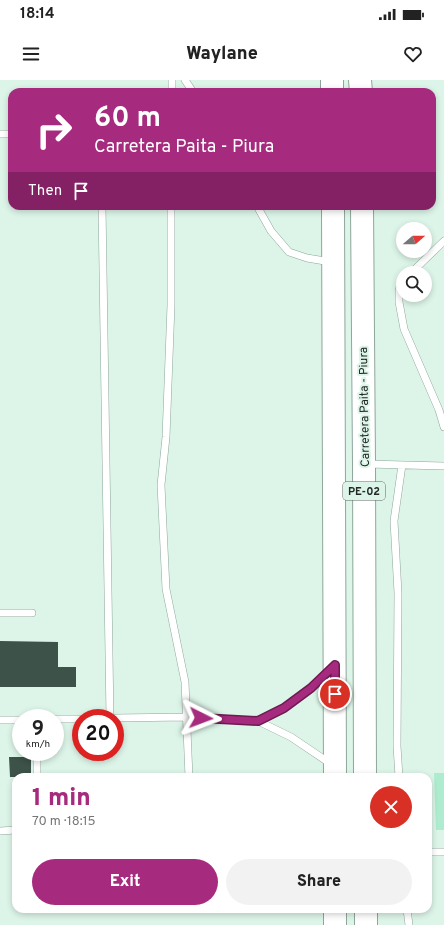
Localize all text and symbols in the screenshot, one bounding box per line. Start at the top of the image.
text: 18:14 [20,5,55,24]
icon: menu [20,43,42,65]
text: Waylane [186,43,258,66]
icon: heart [402,43,424,65]
text: 60 m [94,101,161,137]
icon: right [28,104,80,156]
text: Carretera Paita - Piura [94,136,274,159]
icon: arrive [70,180,92,202]
text: Then [28,182,62,201]
north arrow [396,222,432,258]
map controls [396,222,432,302]
button: search [396,266,432,302]
street label: Carretera Paita - Piura [356,347,374,467]
road number: PE-02 [343,482,385,500]
pin [318,677,352,711]
icon: arrive [324,683,346,705]
position arrow [180,697,222,739]
speed limit sign: 20 [72,709,124,761]
text: 9 [32,717,44,743]
text: km/h [26,738,50,751]
text: 1 min [32,784,91,814]
button: close [370,786,412,828]
text: 70 m · 18:15 [32,814,96,830]
button: Exit [32,859,218,905]
button: Share [226,859,412,905]

